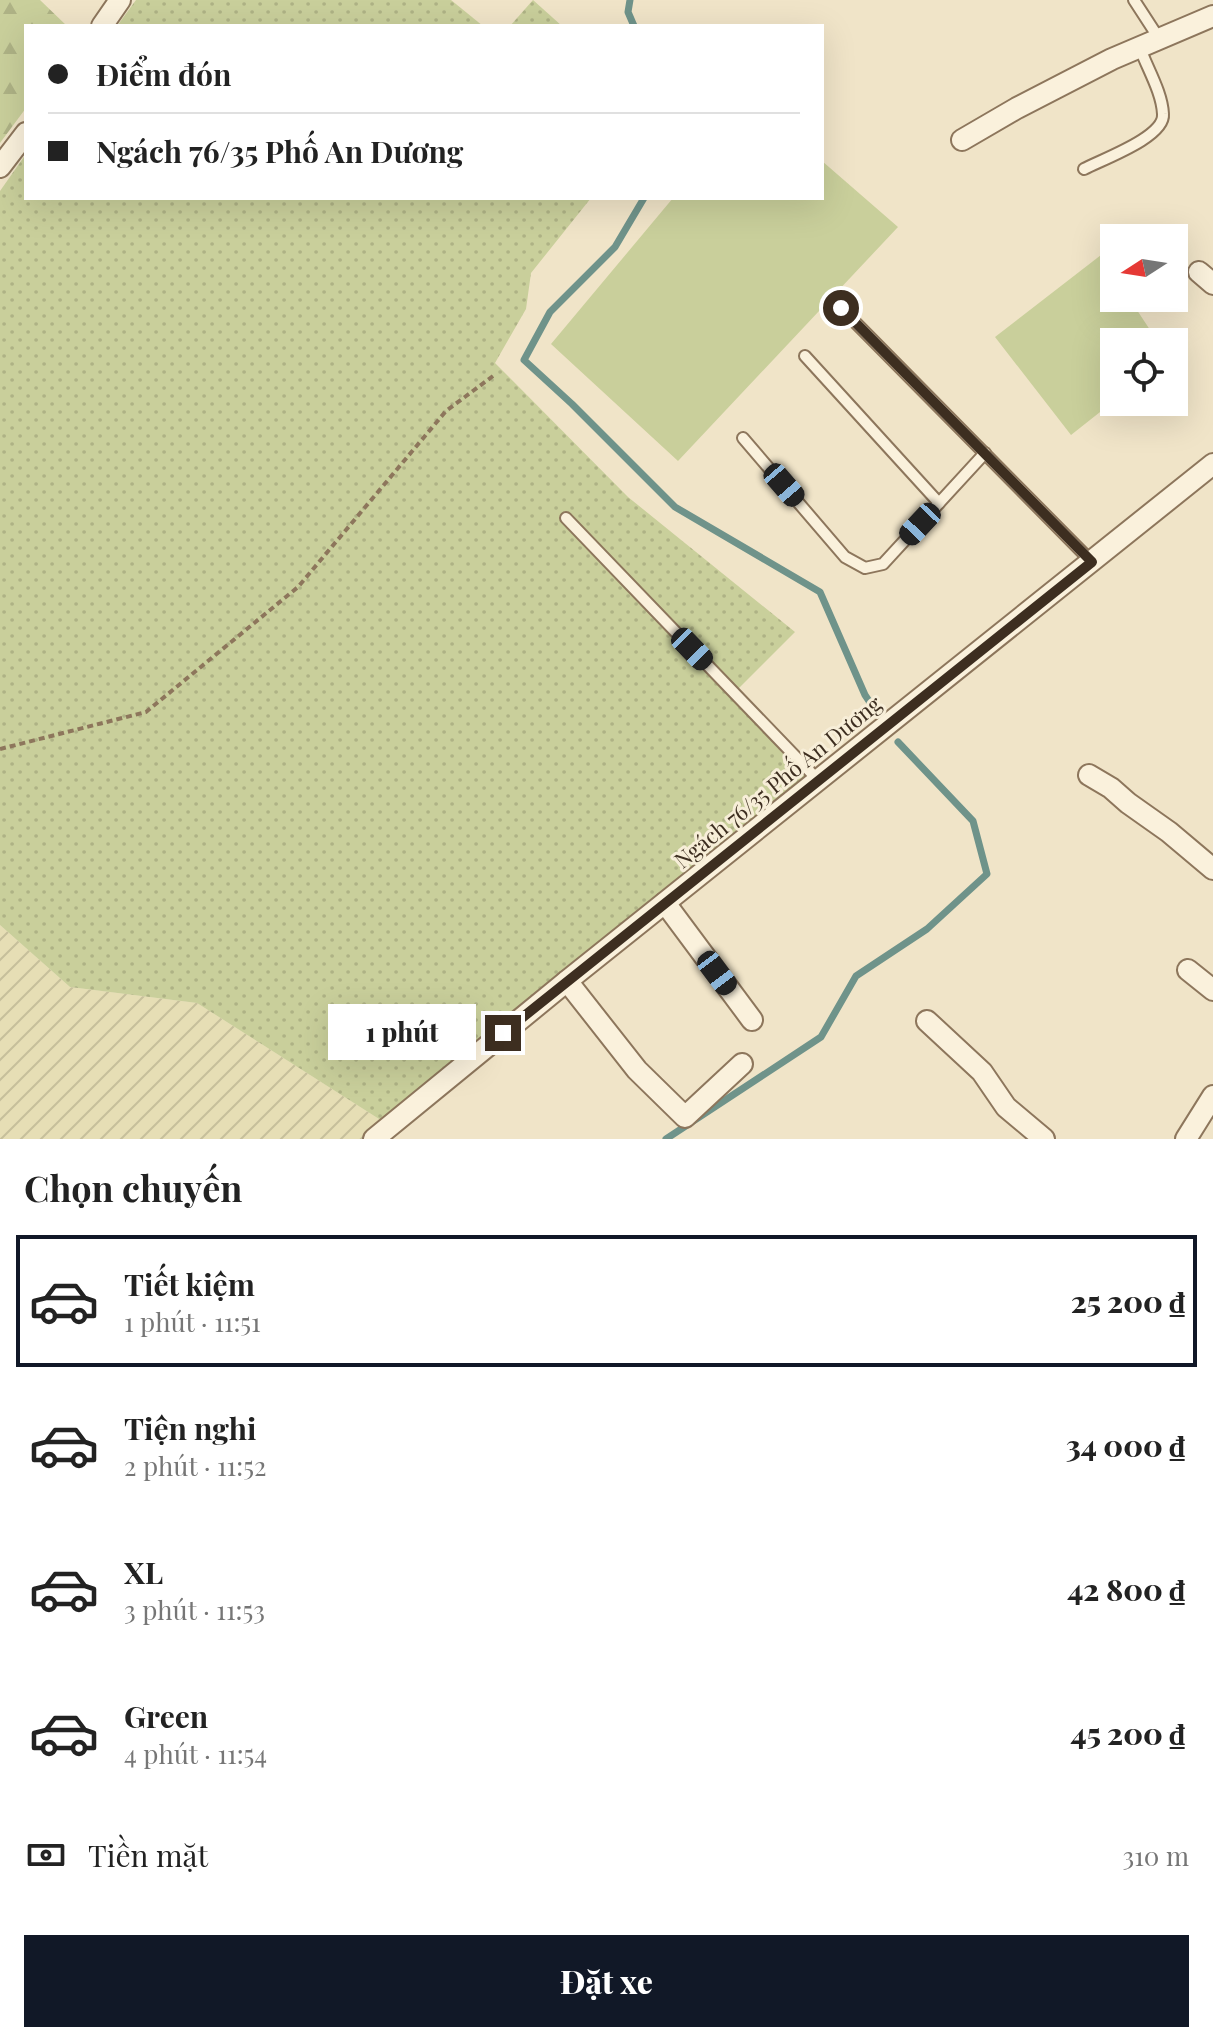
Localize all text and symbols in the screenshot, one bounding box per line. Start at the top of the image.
text: Điểm đón [96,54,231,94]
text: Ngách 76/35 Phố An Dương [96,131,463,171]
north arrow [1100,224,1188,312]
map controls [1100,224,1188,416]
route start [823,290,859,326]
button: locate [1100,328,1188,416]
car [759,459,809,511]
car [895,498,945,550]
car [667,623,717,675]
street label: Ngách 76/35 Phố An Dương [667,687,888,874]
car [693,947,741,999]
callout: 1 phút [327,1005,475,1061]
text: 1 phút [366,1014,438,1049]
route end [485,1015,521,1051]
text: Chọn chuyến [24,1163,242,1211]
text: Tiết kiệm [124,1264,255,1304]
icon: car [28,1265,100,1337]
text: 25 200 ₫ [1071,1281,1185,1321]
text: 1 phút · 11:51 [124,1304,261,1339]
text: Tiện nghi [124,1408,257,1448]
icon: car [28,1409,100,1481]
text: 34 000 ₫ [1066,1425,1185,1465]
text: 2 phút · 11:52 [124,1448,266,1483]
text: XL [124,1552,163,1592]
icon: car [28,1553,100,1625]
text: 42 800 ₫ [1067,1569,1185,1609]
text: 3 phút · 11:53 [124,1592,265,1627]
text: Green [124,1696,208,1736]
icon: car [28,1697,100,1769]
text: 45 200 ₫ [1071,1713,1185,1753]
text: 4 phút · 11:54 [124,1736,267,1771]
icon: cash [24,1833,68,1877]
text: Tiền mặt [88,1835,208,1875]
text: 310 m [1122,1838,1189,1873]
button: Đặt xe [24,1935,1189,2027]

